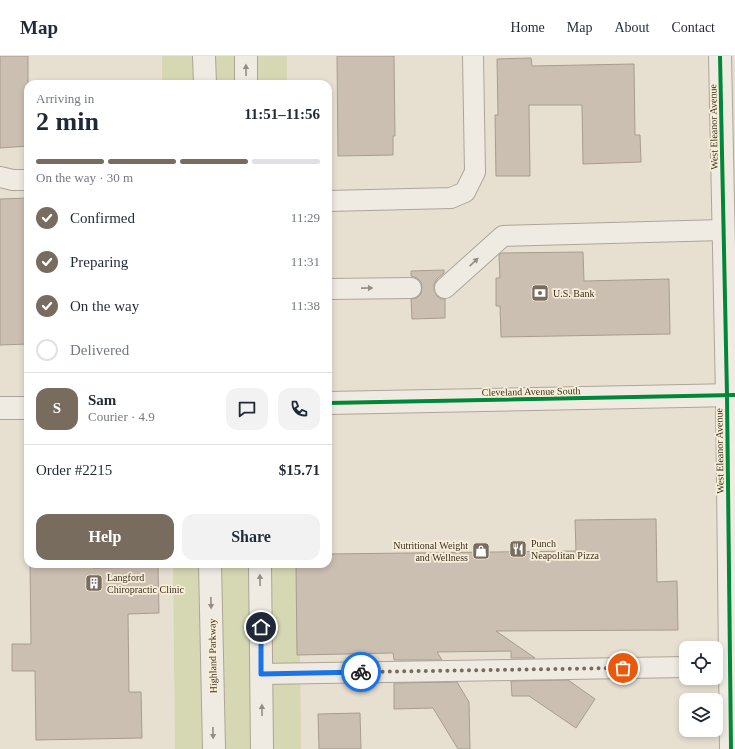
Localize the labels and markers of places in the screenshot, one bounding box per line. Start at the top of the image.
bank icon: U.S. Bank [530,283,550,303]
place label: U.S. Bank [553,288,594,299]
place label: Punch Neapolitan Pizza [531,538,600,561]
restaurant icon: Punch Neapolitan Pizza [508,539,528,559]
place label: Nutritional Weight and Wellness [393,540,468,563]
shop icon: Nutritional Weight and Wellness [471,541,491,561]
place label: Langford Chiropractic Clinic [107,572,184,595]
building icon: Langford Chiropractic Clinic [84,573,104,593]
pin [244,610,278,644]
pin [606,651,640,685]

